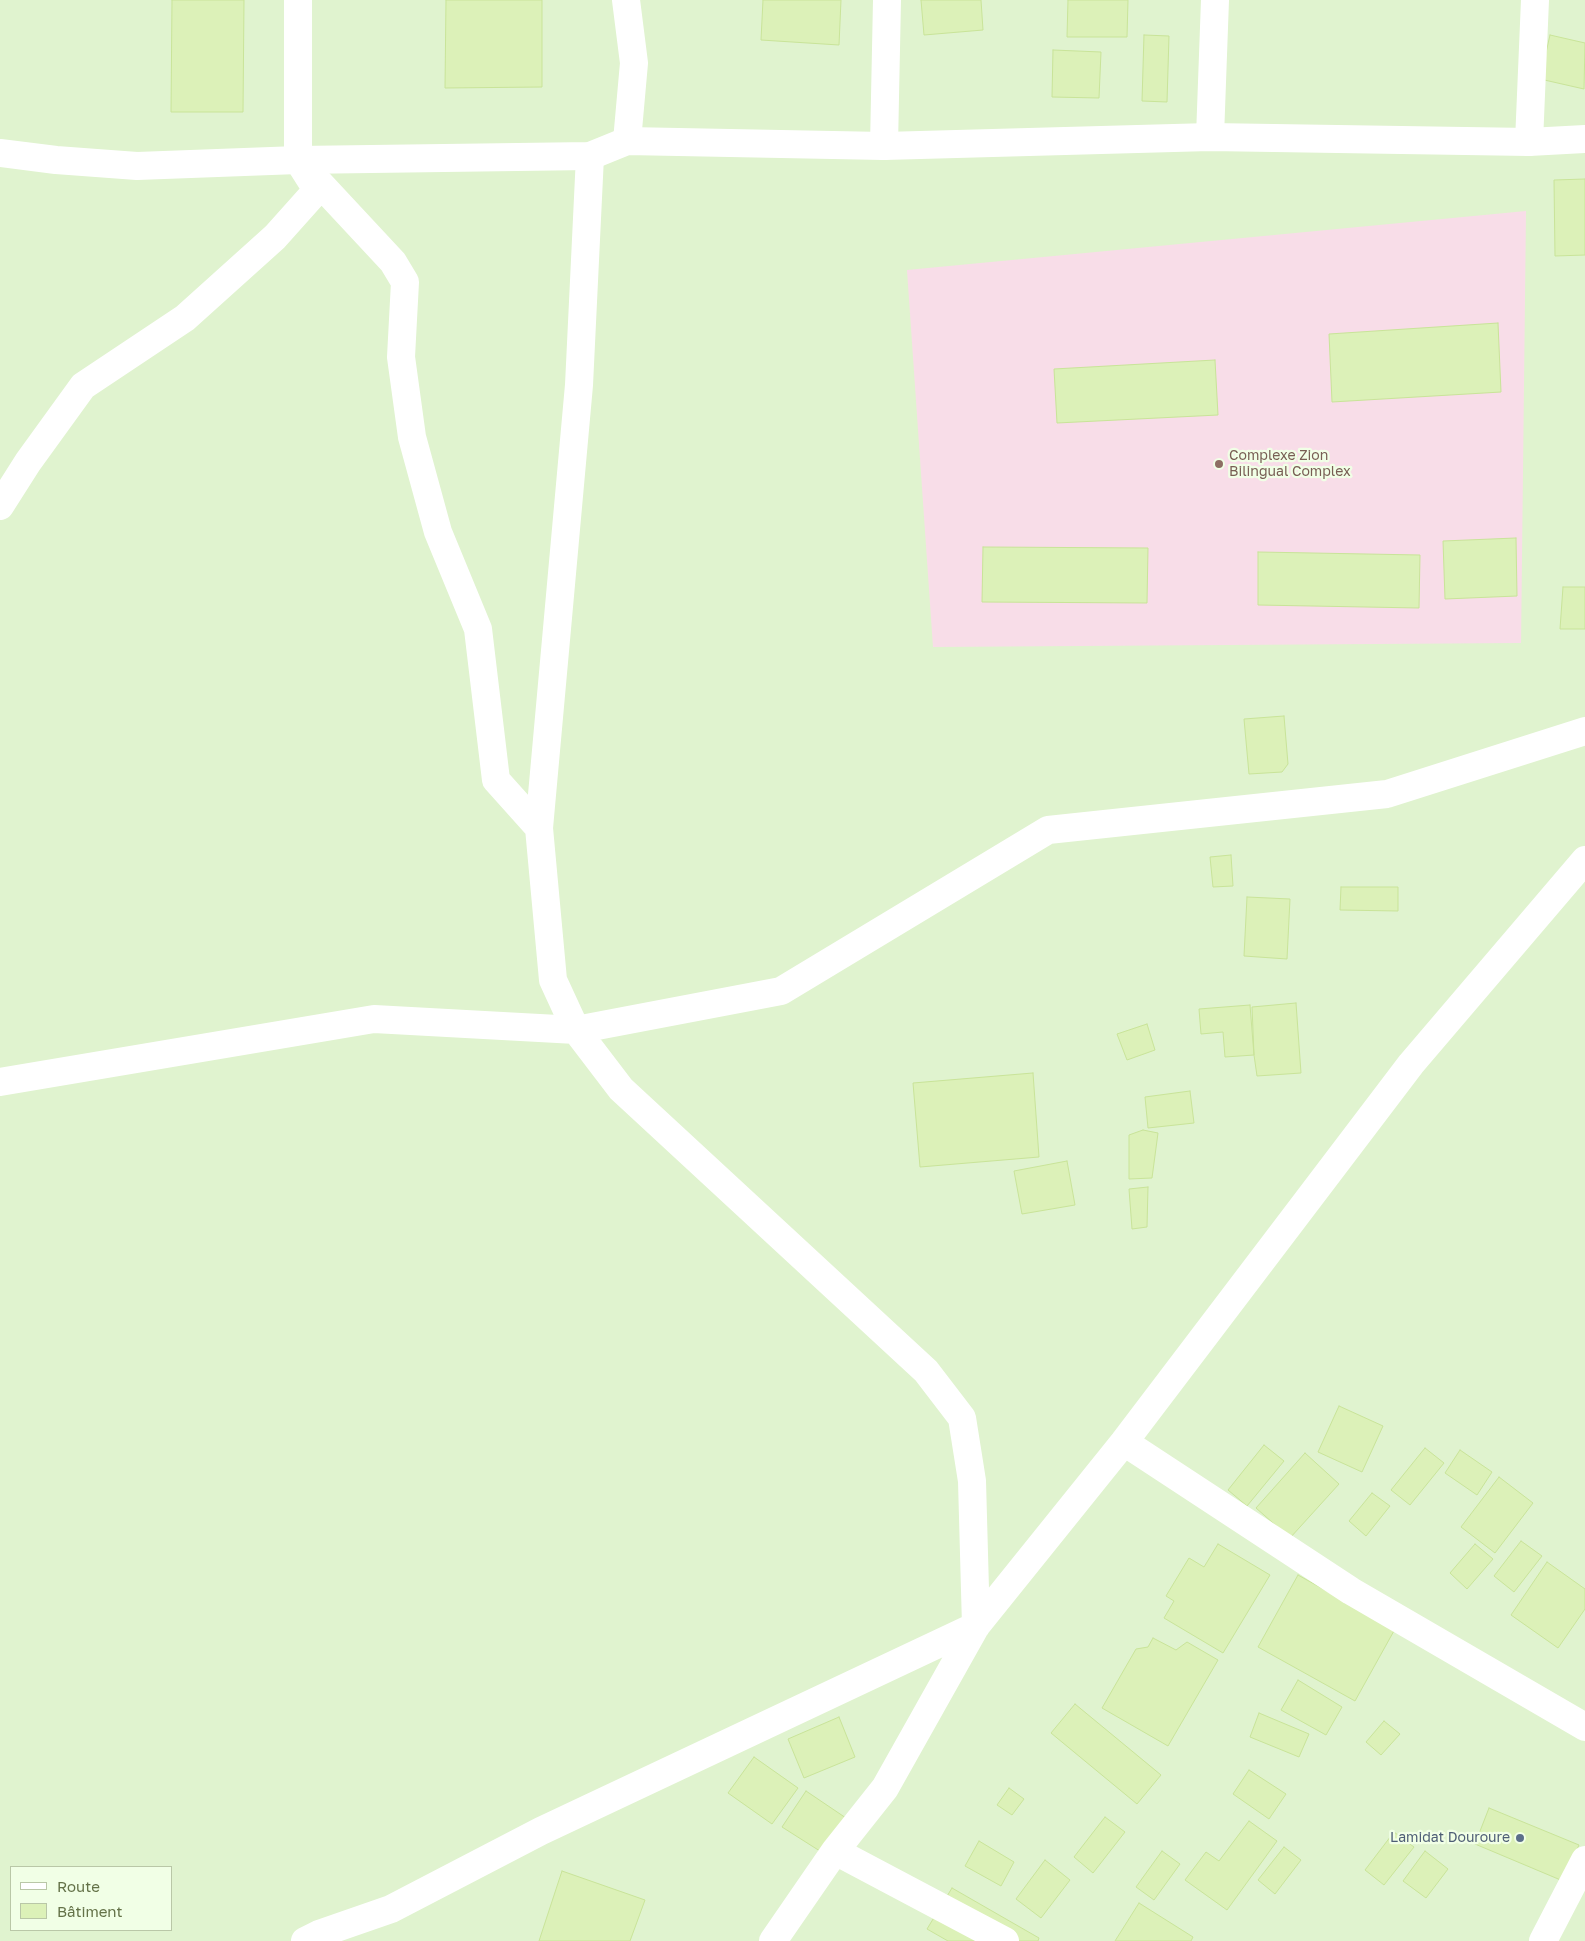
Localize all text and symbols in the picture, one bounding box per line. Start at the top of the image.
place label: Complexe Zion Bilingual Complex [1229,448,1351,481]
marker: Complexe Zion Bilingual Complex [1213,458,1225,470]
place label: Lamidat Douroure [1390,1830,1510,1846]
marker: Lamidat Douroure [1514,1832,1526,1844]
legend [10,1866,172,1931]
text: Route [57,1877,100,1895]
text: Bâtiment [57,1902,122,1920]

